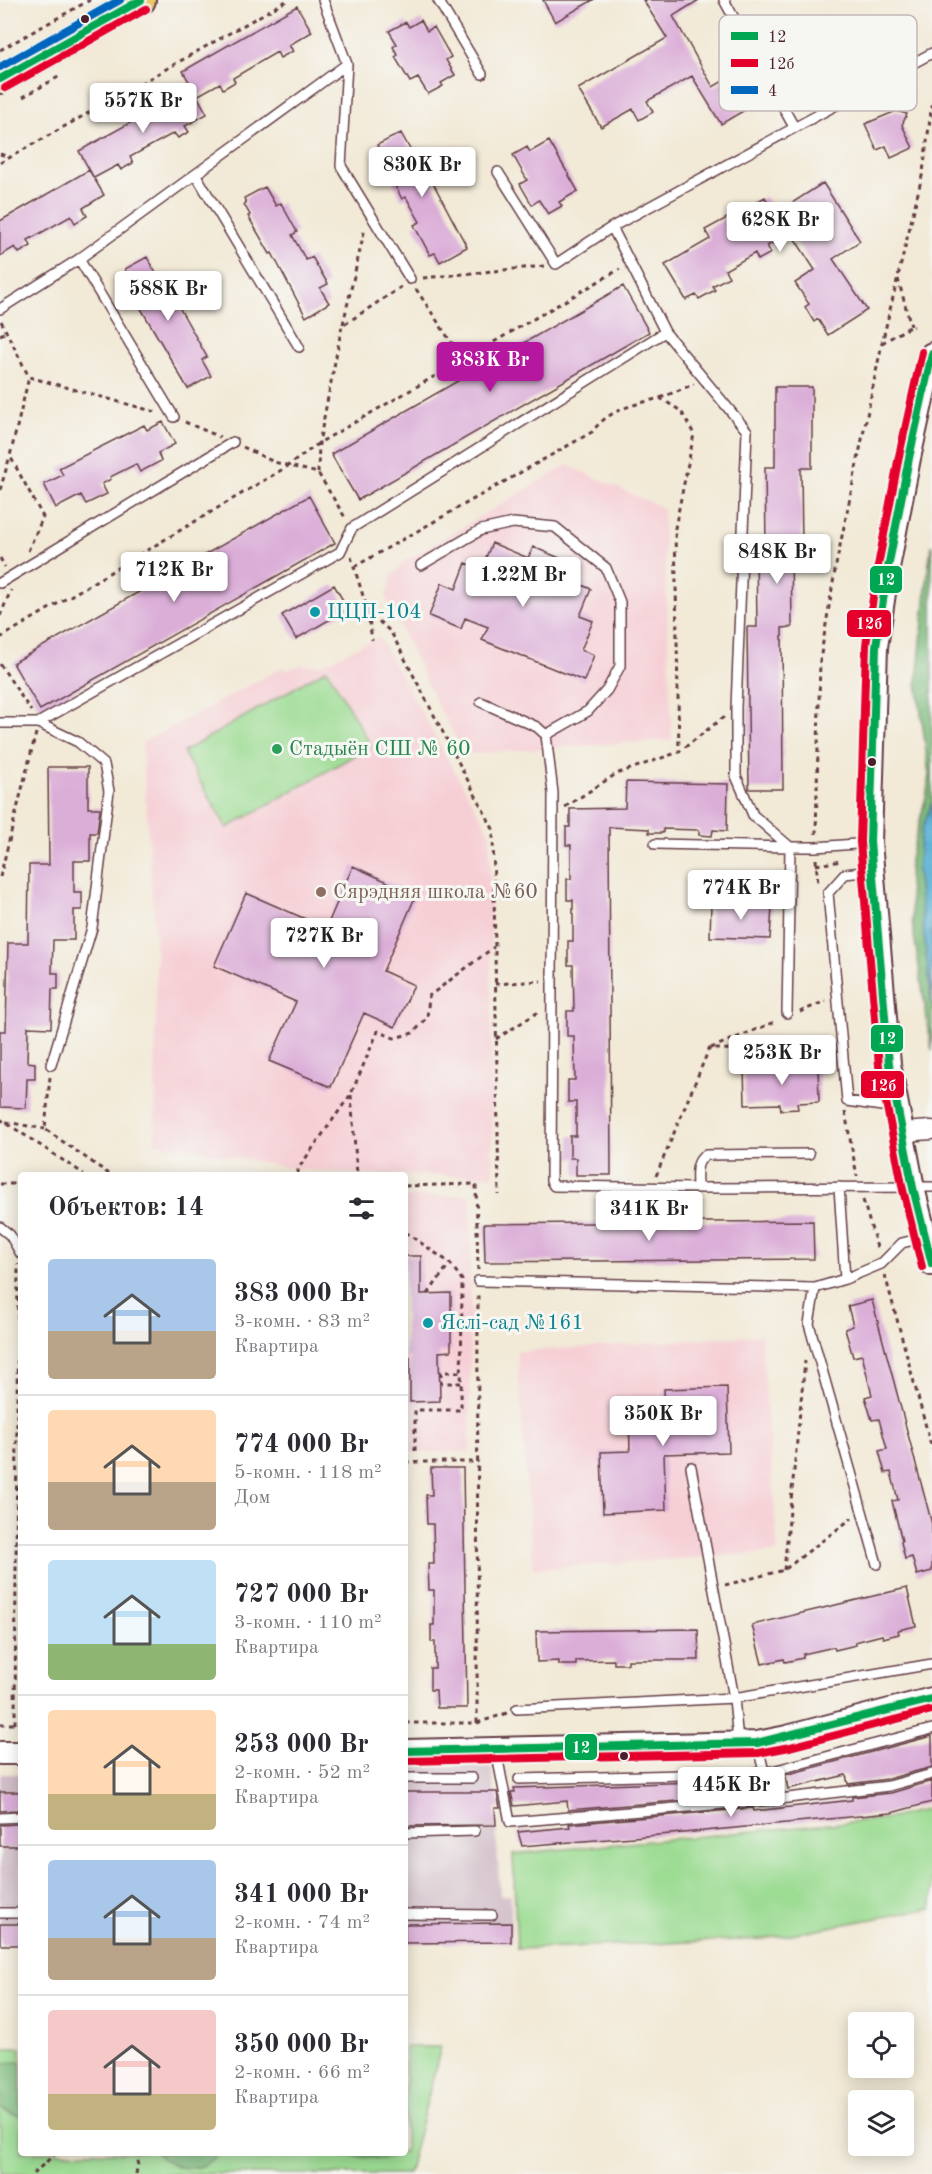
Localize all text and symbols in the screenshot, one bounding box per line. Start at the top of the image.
unlabelled marker [79,13,91,25]
legend [719,15,917,111]
text: 12 [768,30,787,46]
text: 12б [768,57,795,73]
pin: 557K Br [88,83,198,134]
text: 4 [768,84,777,100]
text: 557K Br [104,92,182,112]
pin: 830K Br [367,147,477,198]
text: 830K Br [383,156,461,176]
pin: 628K Br [725,202,835,253]
text: 628K Br [741,211,819,231]
pin: 588K Br [113,271,223,322]
text: 588K Br [129,280,207,300]
pin: 383K Br [435,342,545,393]
text: 383K Br [451,351,529,371]
pin: 848K Br [722,534,832,585]
text: 848K Br [738,543,816,563]
pin: 712K Br [119,552,229,603]
pin: 1.22M Br [461,557,585,608]
text: 712K Br [135,561,213,581]
line badge: 12 [869,565,903,594]
text: 1.22M Br [480,566,566,586]
text: 12 [877,573,895,589]
place label: ЦЦП-104 [327,602,421,623]
marker: ЦЦП-104 [308,605,322,619]
line badge: 12б [846,609,892,638]
text: 12б [856,617,882,633]
place label: Стадыён СШ № 60 [289,739,470,760]
marker: Стадыён СШ № 60 [270,742,284,756]
unlabelled marker [866,756,878,768]
pin: 774K Br [686,870,796,921]
text: 774K Br [702,879,780,899]
place label: Сярэдняя школа №60 [333,882,538,903]
marker: Сярэдняя школа №60 [314,885,328,899]
pin: 727K Br [269,918,379,969]
text: 727K Br [285,927,363,947]
line badge: 12 [870,1024,904,1053]
text: 12 [878,1032,896,1048]
pin: 253K Br [727,1035,837,1086]
text: 253K Br [743,1044,821,1064]
line badge: 12б [860,1070,905,1099]
text: 12б [870,1079,896,1095]
pin: 341K Br [594,1191,704,1242]
icon: filters [345,1192,378,1225]
text: Объектов: 14 [48,1195,204,1221]
text: 341K Br [610,1200,688,1220]
text: 383 000 Br [234,1281,369,1307]
icon: home [96,1283,168,1355]
text: 3-комн. · 83 m² [234,1312,370,1332]
place label: Яслі-сад №161 [440,1313,584,1334]
marker: Яслі-сад №161 [421,1316,435,1330]
text: Квартира [234,1337,319,1357]
pin: 350K Br [608,1396,718,1447]
text: 350K Br [624,1405,702,1425]
text: 774 000 Br [234,1432,369,1458]
icon: home [96,1434,168,1506]
text: 5-комн. · 118 m² [234,1463,382,1483]
text: Дом [234,1488,270,1508]
text: 727 000 Br [234,1582,369,1608]
icon: home [96,1584,168,1656]
text: 3-комн. · 110 m² [234,1613,382,1633]
text: Квартира [234,1638,319,1658]
text: 253 000 Br [234,1732,369,1758]
line badge: 12 [564,1733,598,1761]
icon: home [96,1734,168,1806]
text: 12 [572,1741,590,1757]
unlabelled marker [618,1750,630,1762]
text: 2-комн. · 52 m² [234,1763,370,1783]
pin: 445K Br [676,1767,786,1818]
text: 445K Br [692,1776,770,1796]
text: Квартира [234,1788,319,1808]
text: 341 000 Br [234,1882,369,1908]
icon: home [96,1884,168,1956]
text: 2-комн. · 74 m² [234,1913,370,1933]
text: Квартира [234,1938,319,1958]
map controls [848,2012,914,2156]
button: locate [848,2012,914,2078]
text: 350 000 Br [234,2032,369,2058]
icon: home [96,2034,168,2106]
text: 2-комн. · 66 m² [234,2063,370,2083]
text: Квартира [234,2088,319,2108]
button: layers [848,2090,914,2156]

